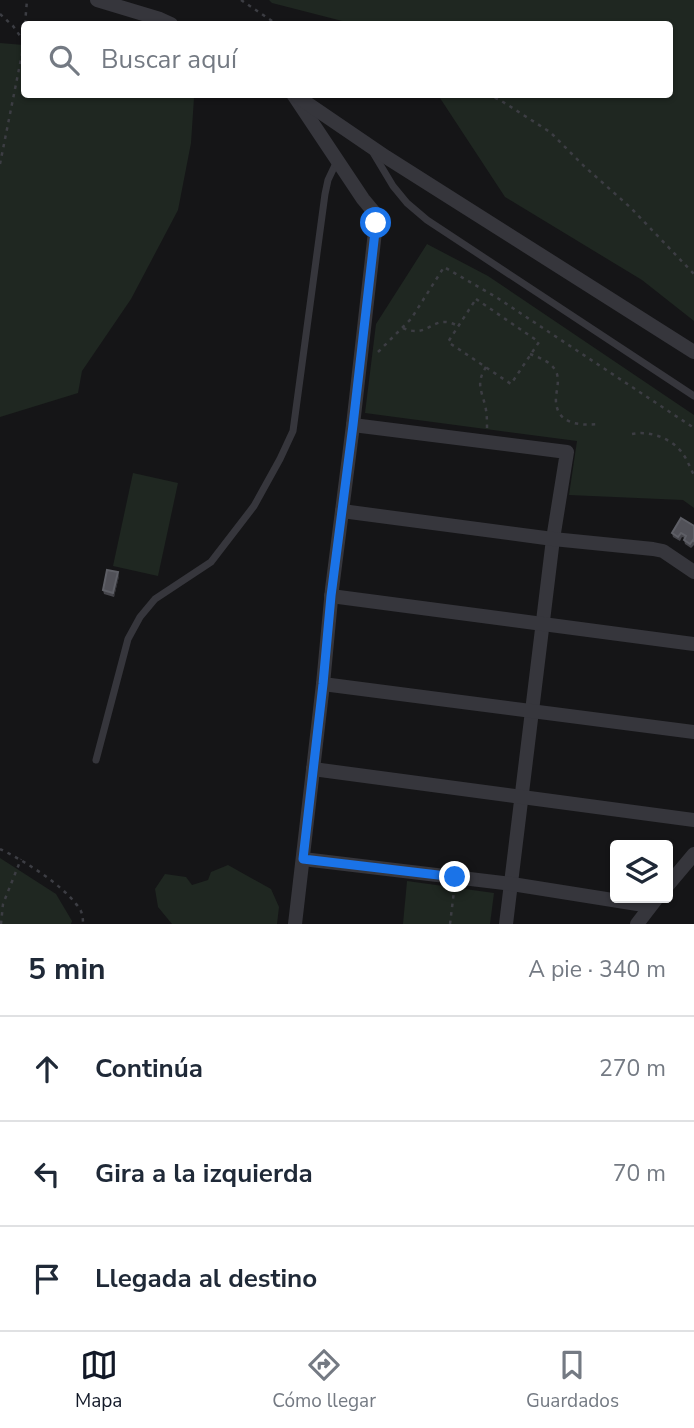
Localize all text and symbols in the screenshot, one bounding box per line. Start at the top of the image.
search box [21,21,673,98]
icon: search [45,41,83,79]
text: Buscar aquí [101,42,237,77]
route start [360,207,391,238]
map controls [610,840,673,903]
button: layers [610,840,673,903]
route end [439,861,470,892]
text: 5 min [28,949,106,990]
text: A pie · 340 m [528,954,666,985]
icon: ahead [28,1050,66,1088]
text: Continúa [95,1051,203,1086]
text: 270 m [599,1053,666,1084]
icon: left [28,1155,66,1193]
text: Gira a la izquierda [95,1156,313,1191]
text: 70 m [613,1158,666,1189]
icon: arrive [28,1260,66,1298]
text: Llegada al destino [95,1261,317,1296]
tab: Mapa [75,1346,122,1414]
tab: Cómo llegar [272,1346,376,1414]
tab: Guardados [526,1346,619,1414]

